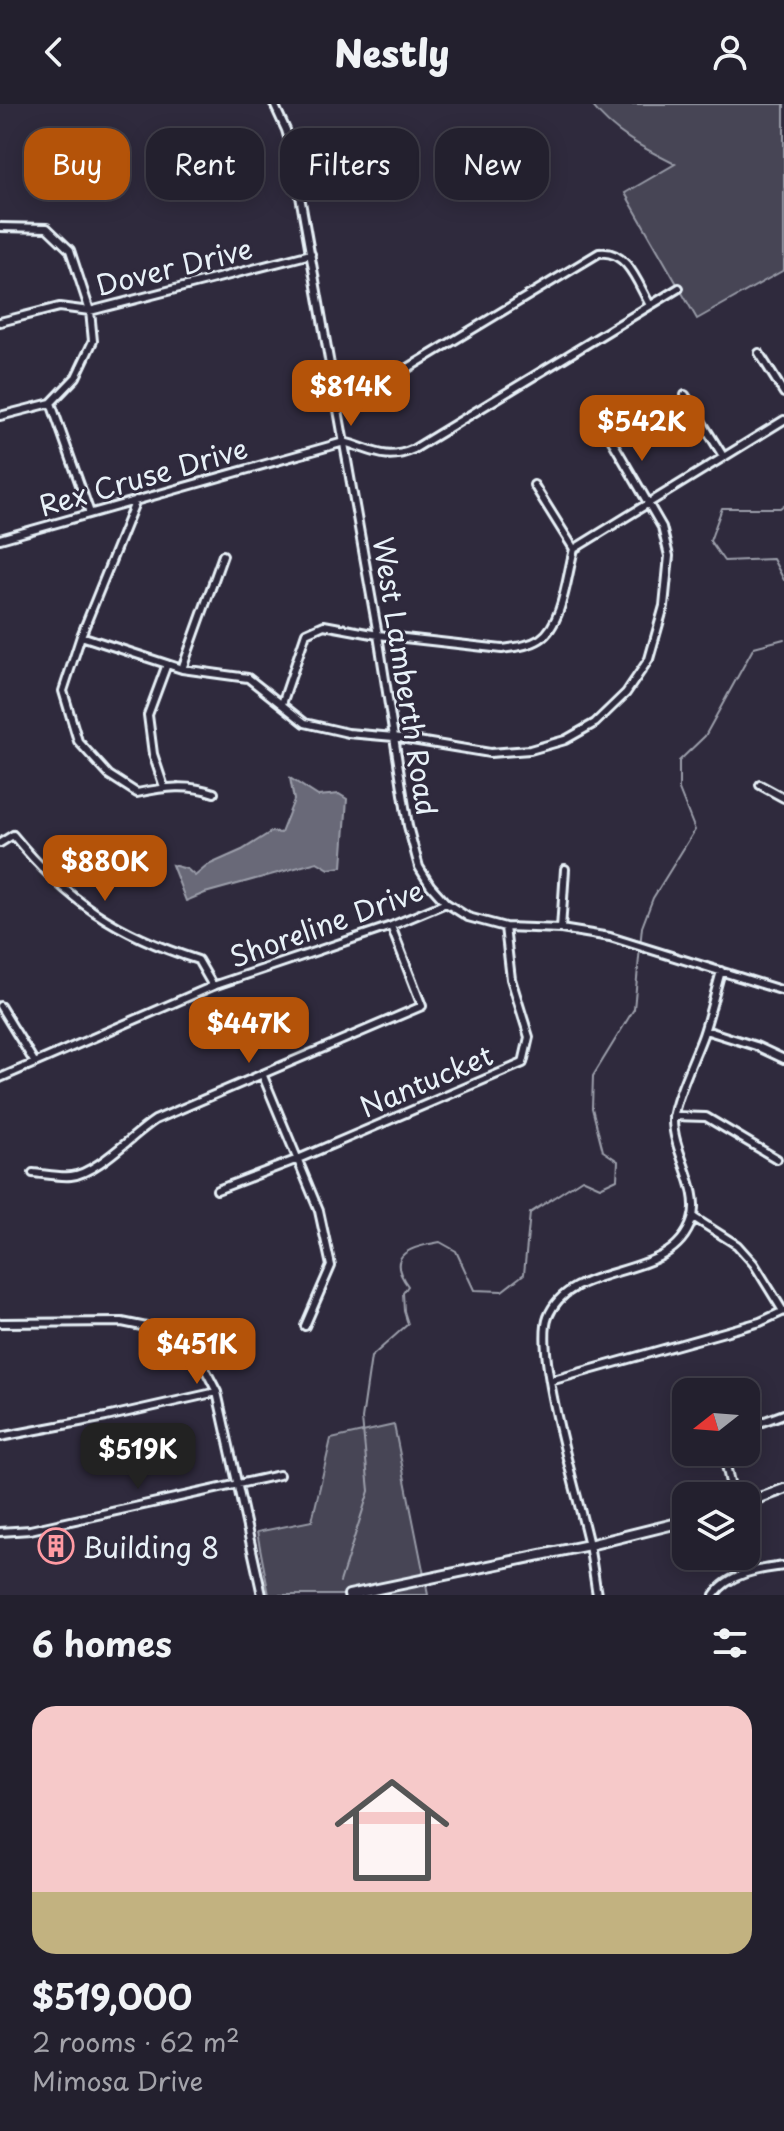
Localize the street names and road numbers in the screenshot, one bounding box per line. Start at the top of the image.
street label: Dover Drive [91,226,257,306]
street label: Rex Cruse Drive [34,426,252,526]
street label: West Lamberth Road [363,533,449,819]
street label: Shoreline Drive [223,868,429,978]
street label: Nantucket [353,1033,499,1127]

